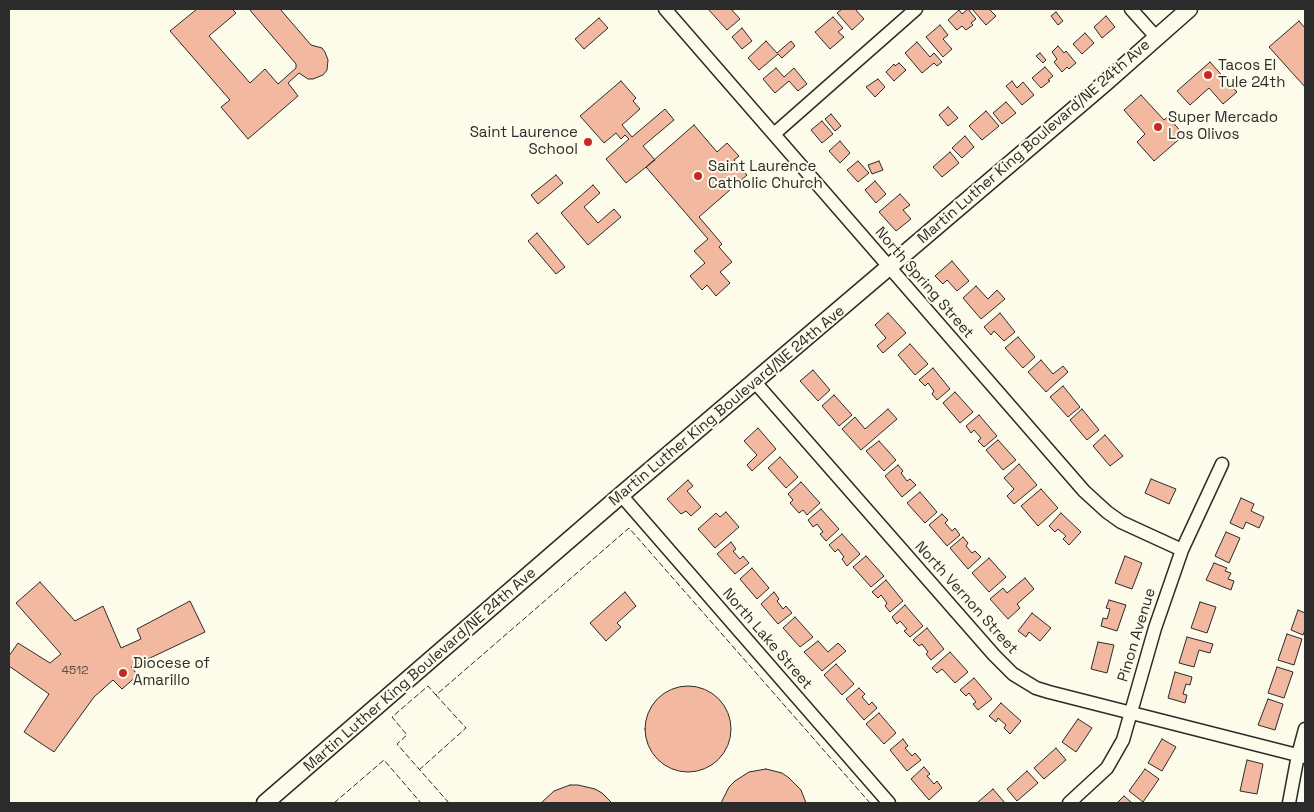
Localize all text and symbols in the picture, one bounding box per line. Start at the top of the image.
street label: Martin Luther King Boulevard/NE 24th Ave [914,36,1154,248]
place label: Tacos El Tule 24th [1218,57,1285,92]
marker: Tacos El Tule 24th [1202,69,1214,81]
place label: Super Mercado Los Olivos [1168,109,1278,144]
marker: Super Mercado Los Olivos [1152,121,1164,133]
place label: Saint Laurence School [470,124,578,159]
marker: Saint Laurence School [582,136,594,148]
place label: Saint Laurence Catholic Church [708,158,823,193]
marker: Saint Laurence Catholic Church [692,170,704,182]
street label: North Spring Street [871,224,977,342]
street label: Martin Luther King Boulevard/NE 24th Ave [606,302,848,510]
street label: North Vernon Street [911,538,1021,658]
street label: Martin Luther King Boulevard/NE 24th Ave [300,564,540,776]
street label: North Lake Street [718,585,816,693]
street label: Pinon Avenue [1114,586,1160,684]
place label: Diocese of Amarillo [133,655,210,690]
house number: 4512 [62,664,88,678]
marker: Diocese of Amarillo [117,667,129,679]

